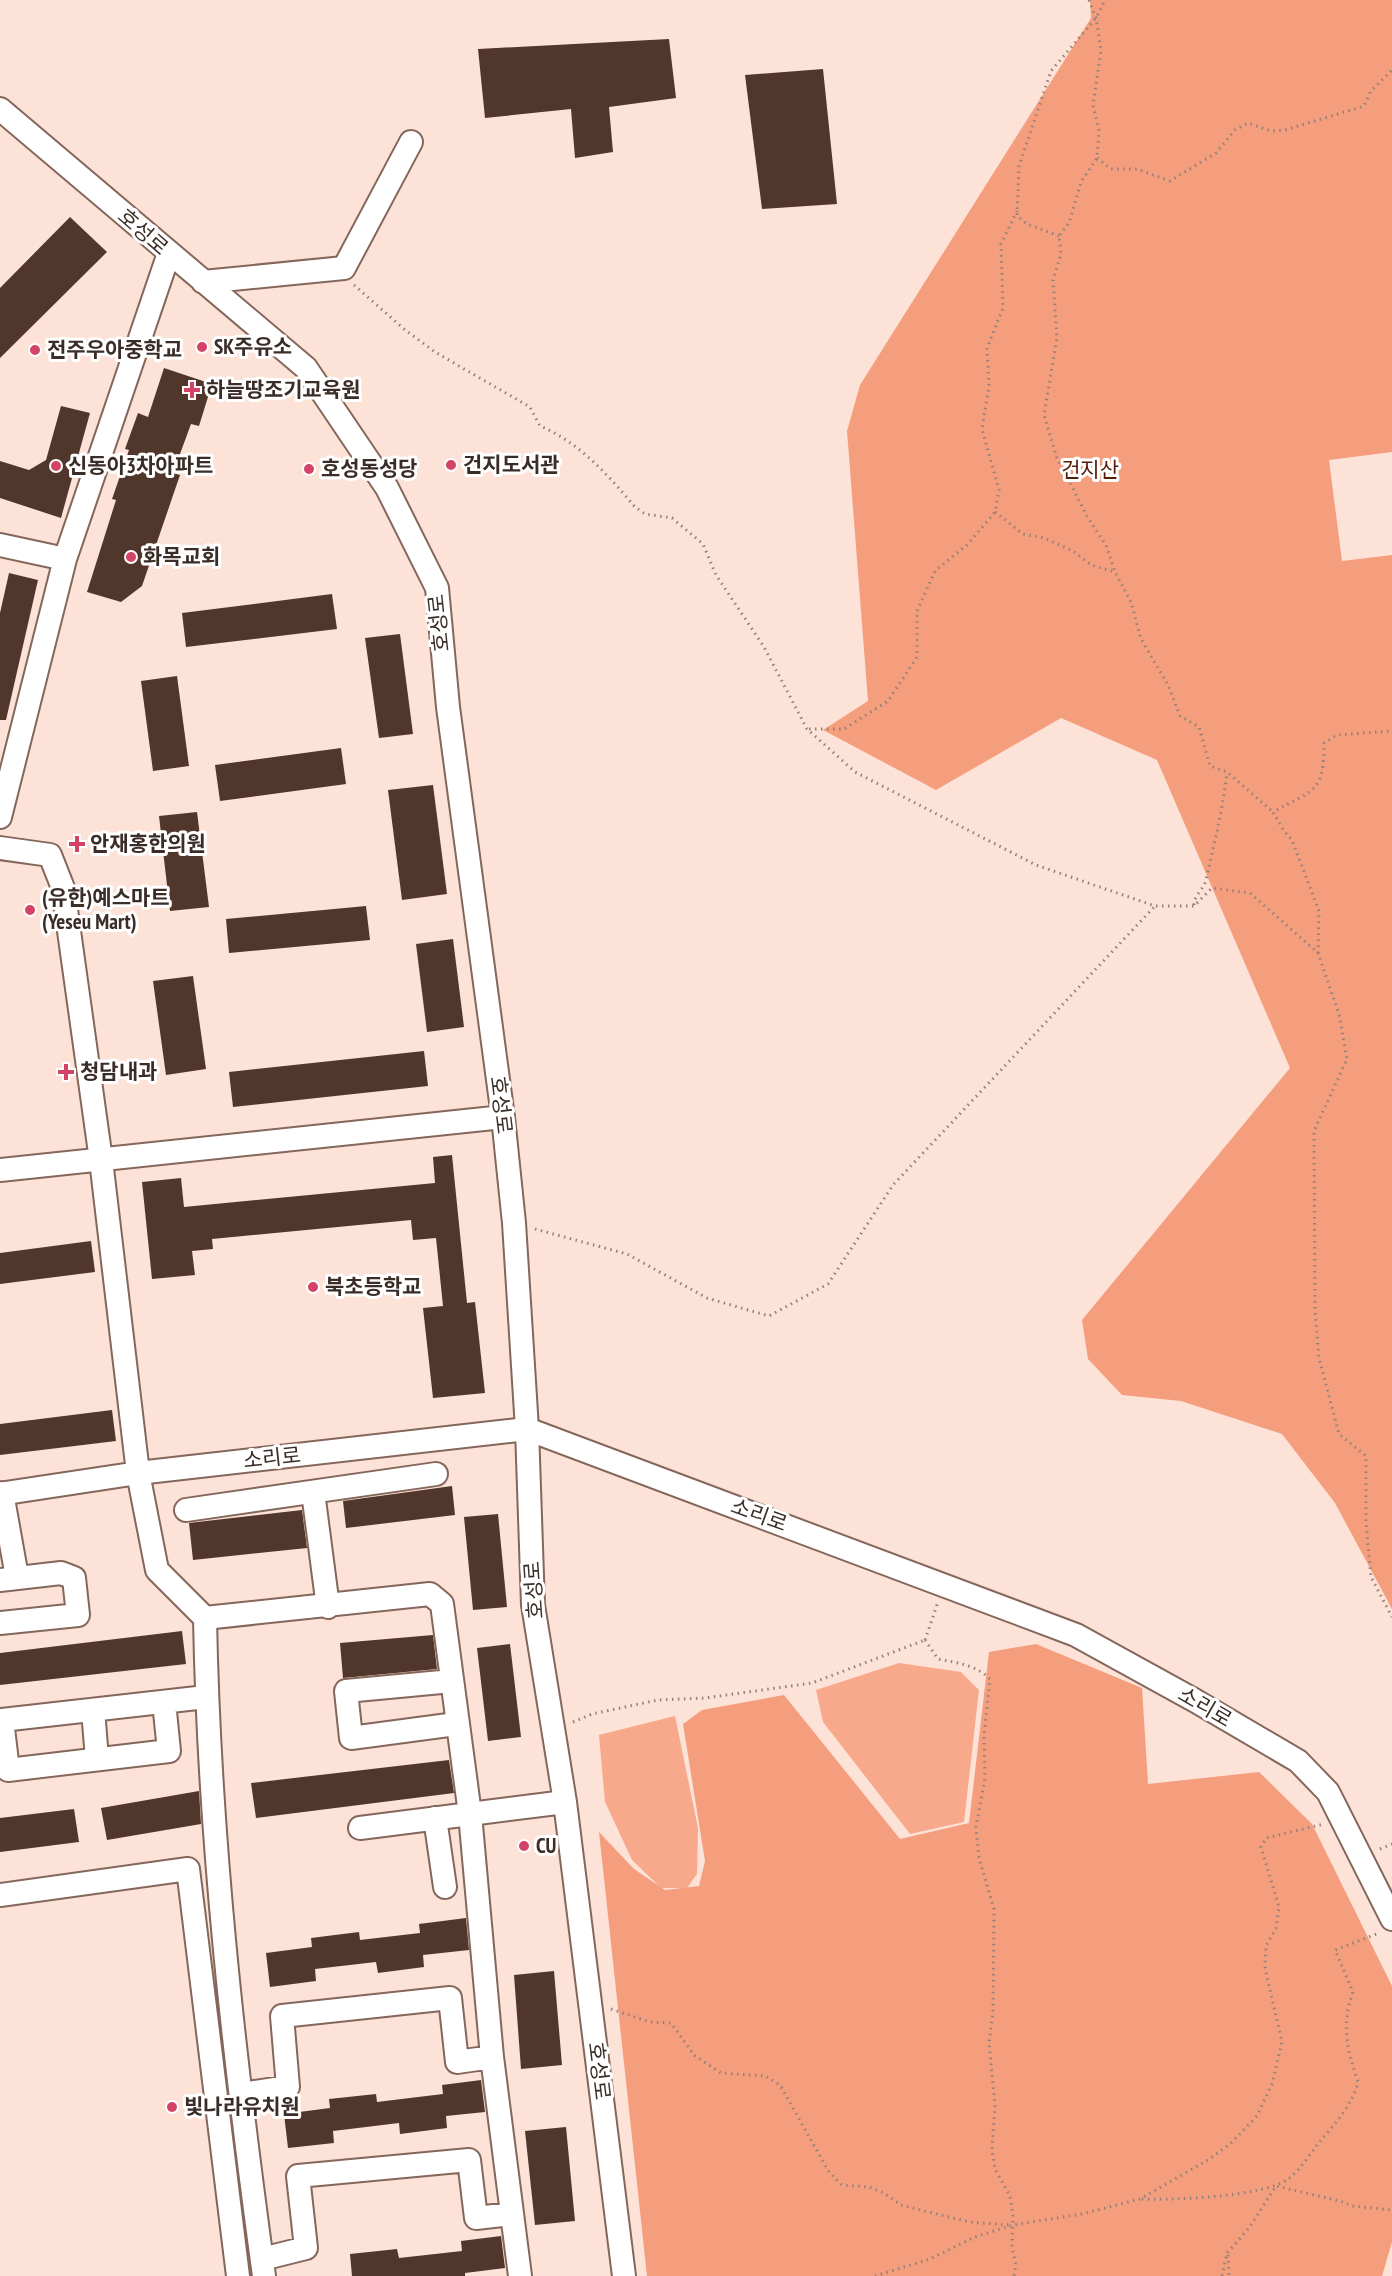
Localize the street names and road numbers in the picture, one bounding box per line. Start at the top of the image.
street label: 호성로 [113,202,174,261]
street label: 호성로 [422,593,455,653]
street label: 호성로 [485,1075,518,1135]
street label: 소리로 [242,1441,302,1474]
street label: 소리로 [727,1492,791,1537]
street label: 호성로 [518,1560,549,1620]
street label: 소리로 [1173,1680,1237,1733]
street label: 호성로 [583,2041,616,2101]

